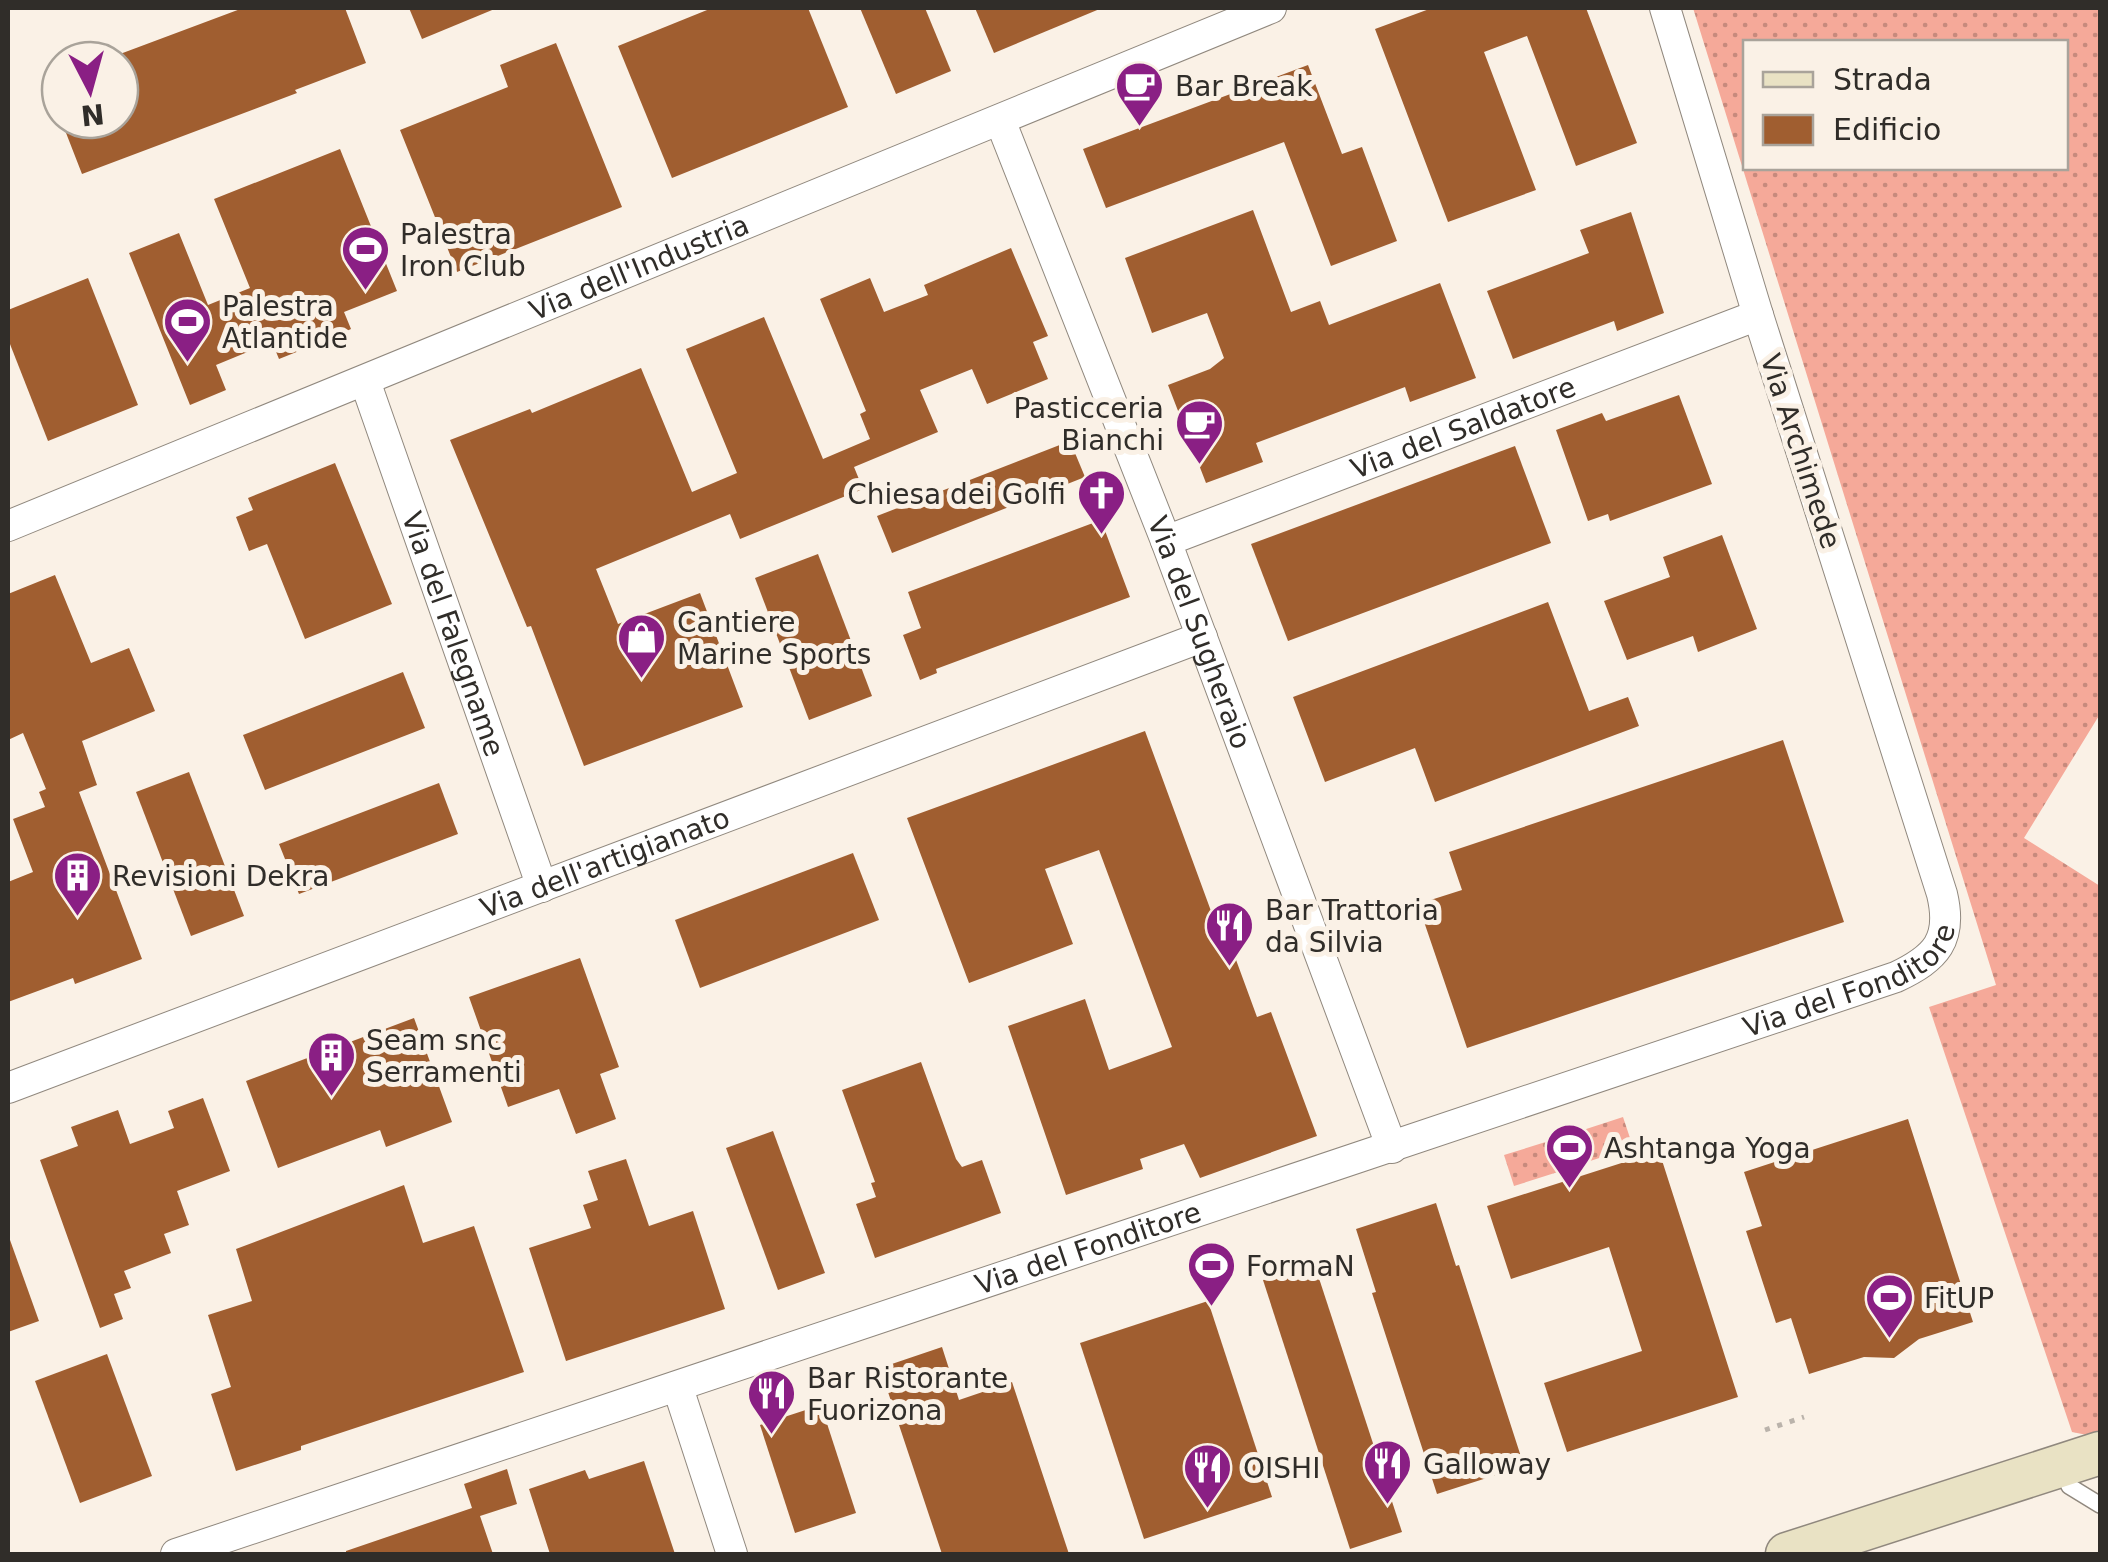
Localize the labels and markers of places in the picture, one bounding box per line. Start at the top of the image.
cafe icon: Bar Break [1114,60,1166,128]
place label: Bar Break [1175,70,1313,103]
place label: Palestra Iron Club [400,218,526,283]
sports icon: Palestra Iron Club [339,224,391,292]
place label: Palestra Atlantide [222,290,348,355]
sports icon: Palestra Atlantide [161,296,213,364]
place label: Pasticceria Bianchi [1013,392,1164,457]
cafe icon: Pasticceria Bianchi [1173,398,1225,466]
church icon: Chiesa dei Golfi [1075,468,1127,536]
place label: Chiesa dei Golfi [847,478,1066,511]
place label: Cantiere Marine Sports [677,606,871,671]
shop icon: Cantiere Marine Sports [616,612,668,680]
building icon: Revisioni Dekra [51,850,103,918]
place label: Revisioni Dekra [112,860,329,893]
place label: Bar Trattoria da Silvia [1265,894,1439,959]
restaurant icon: Bar Trattoria da Silvia [1204,900,1256,968]
place label: Seam snc Serramenti [366,1024,522,1089]
building icon: Seam snc Serramenti [305,1030,357,1098]
sports icon: Ashtanga Yoga [1543,1122,1595,1190]
place label: Ashtanga Yoga [1604,1132,1811,1165]
sports icon: FormaN [1185,1240,1237,1308]
place label: FormaN [1246,1250,1355,1283]
sports icon: FitUP [1863,1272,1915,1340]
place label: FitUP [1924,1282,1994,1315]
place label: Bar Ristorante Fuorizona [807,1362,1008,1427]
restaurant icon: Bar Ristorante Fuorizona [746,1368,798,1436]
restaurant icon: Galloway [1362,1438,1414,1506]
restaurant icon: OISHI [1182,1442,1234,1510]
place label: Galloway [1423,1448,1551,1481]
place label: OISHI [1243,1452,1320,1485]

